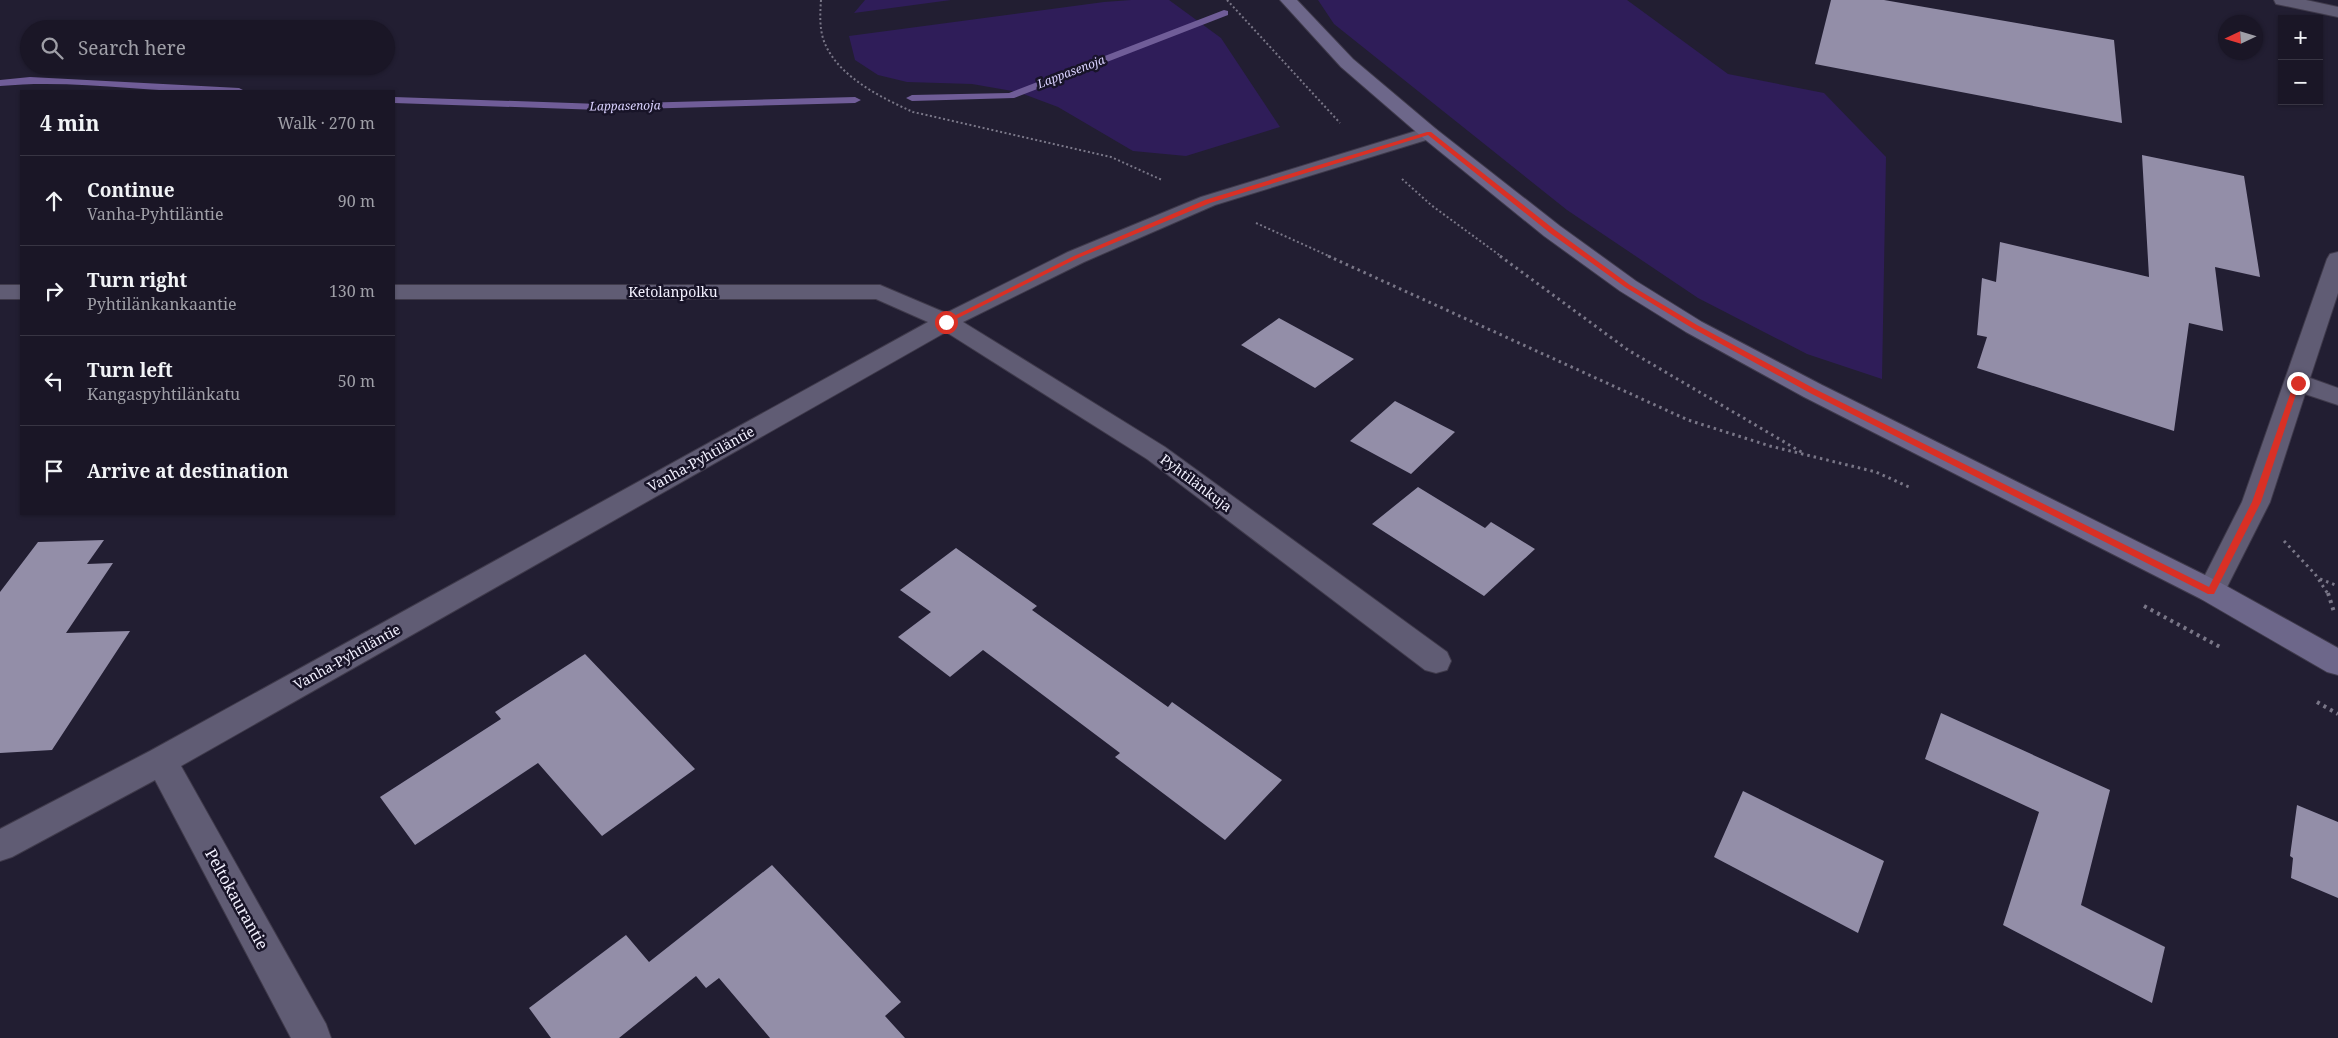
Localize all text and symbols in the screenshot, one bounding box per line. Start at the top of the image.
north arrow [2218,15,2263,60]
map controls [2278,15,2323,105]
button: + [2278,15,2323,60]
search box [20,20,395,75]
icon: search [38,34,66,62]
text: Search here [78,35,186,61]
water label: Lappasenoja [1034,51,1107,93]
button: − [2278,60,2323,105]
water label: Lappasenoja [588,96,661,115]
text: 4 min [40,109,99,137]
text: Walk · 270 m [278,112,375,134]
text: Continue [87,177,175,203]
icon: ahead [40,187,68,215]
text: 90 m [338,190,375,212]
text: Vanha-Pyhtiläntie [87,203,224,225]
text: Turn right [87,267,187,293]
icon: right [40,277,68,305]
text: 130 m [329,280,375,302]
street label: Ketolanpolku [628,282,718,301]
text: Pyhtilänkankaantie [87,293,237,315]
route start [935,311,958,334]
text: Turn left [87,357,173,383]
icon: left [40,367,68,395]
text: 50 m [338,370,375,392]
route end [2287,372,2310,395]
text: Kangaspyhtilänkatu [87,383,240,405]
street label: Vanha-Pyhtiläntie [644,421,758,496]
street label: Pyhtilänkuja [1157,449,1236,516]
icon: arrive [40,457,68,485]
text: Arrive at destination [87,458,289,484]
street label: Vanha-Pyhtiläntie [290,619,404,694]
street label: Peltokaurantie [200,844,274,954]

